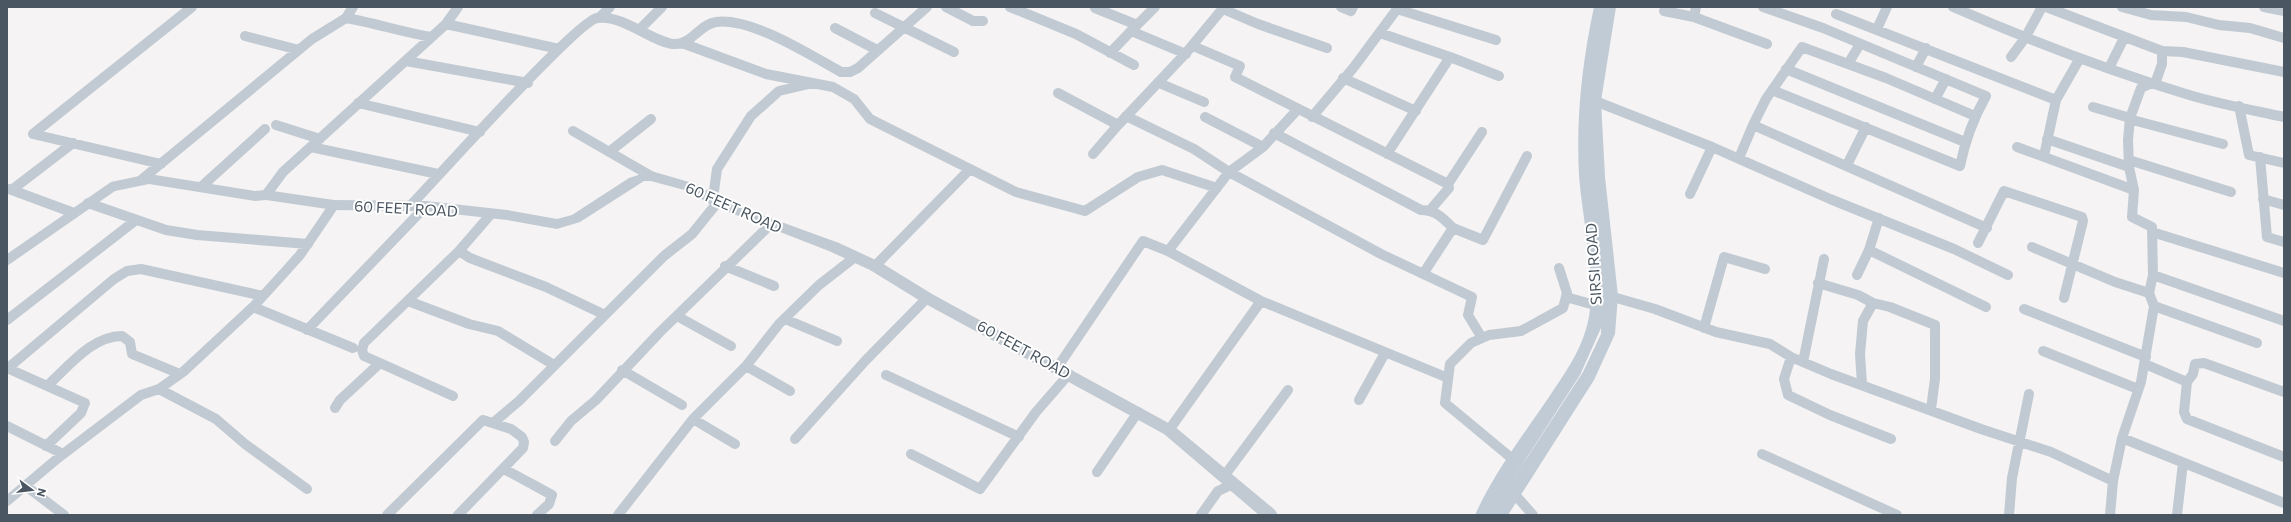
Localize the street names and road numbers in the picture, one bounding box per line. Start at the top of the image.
street label: 60 FEET ROAD [683,178,785,236]
street label: 60 FEET ROAD [354,196,458,220]
street label: SIRSI ROAD [1581,223,1605,305]
street label: 60 FEET ROAD [974,316,1074,382]

